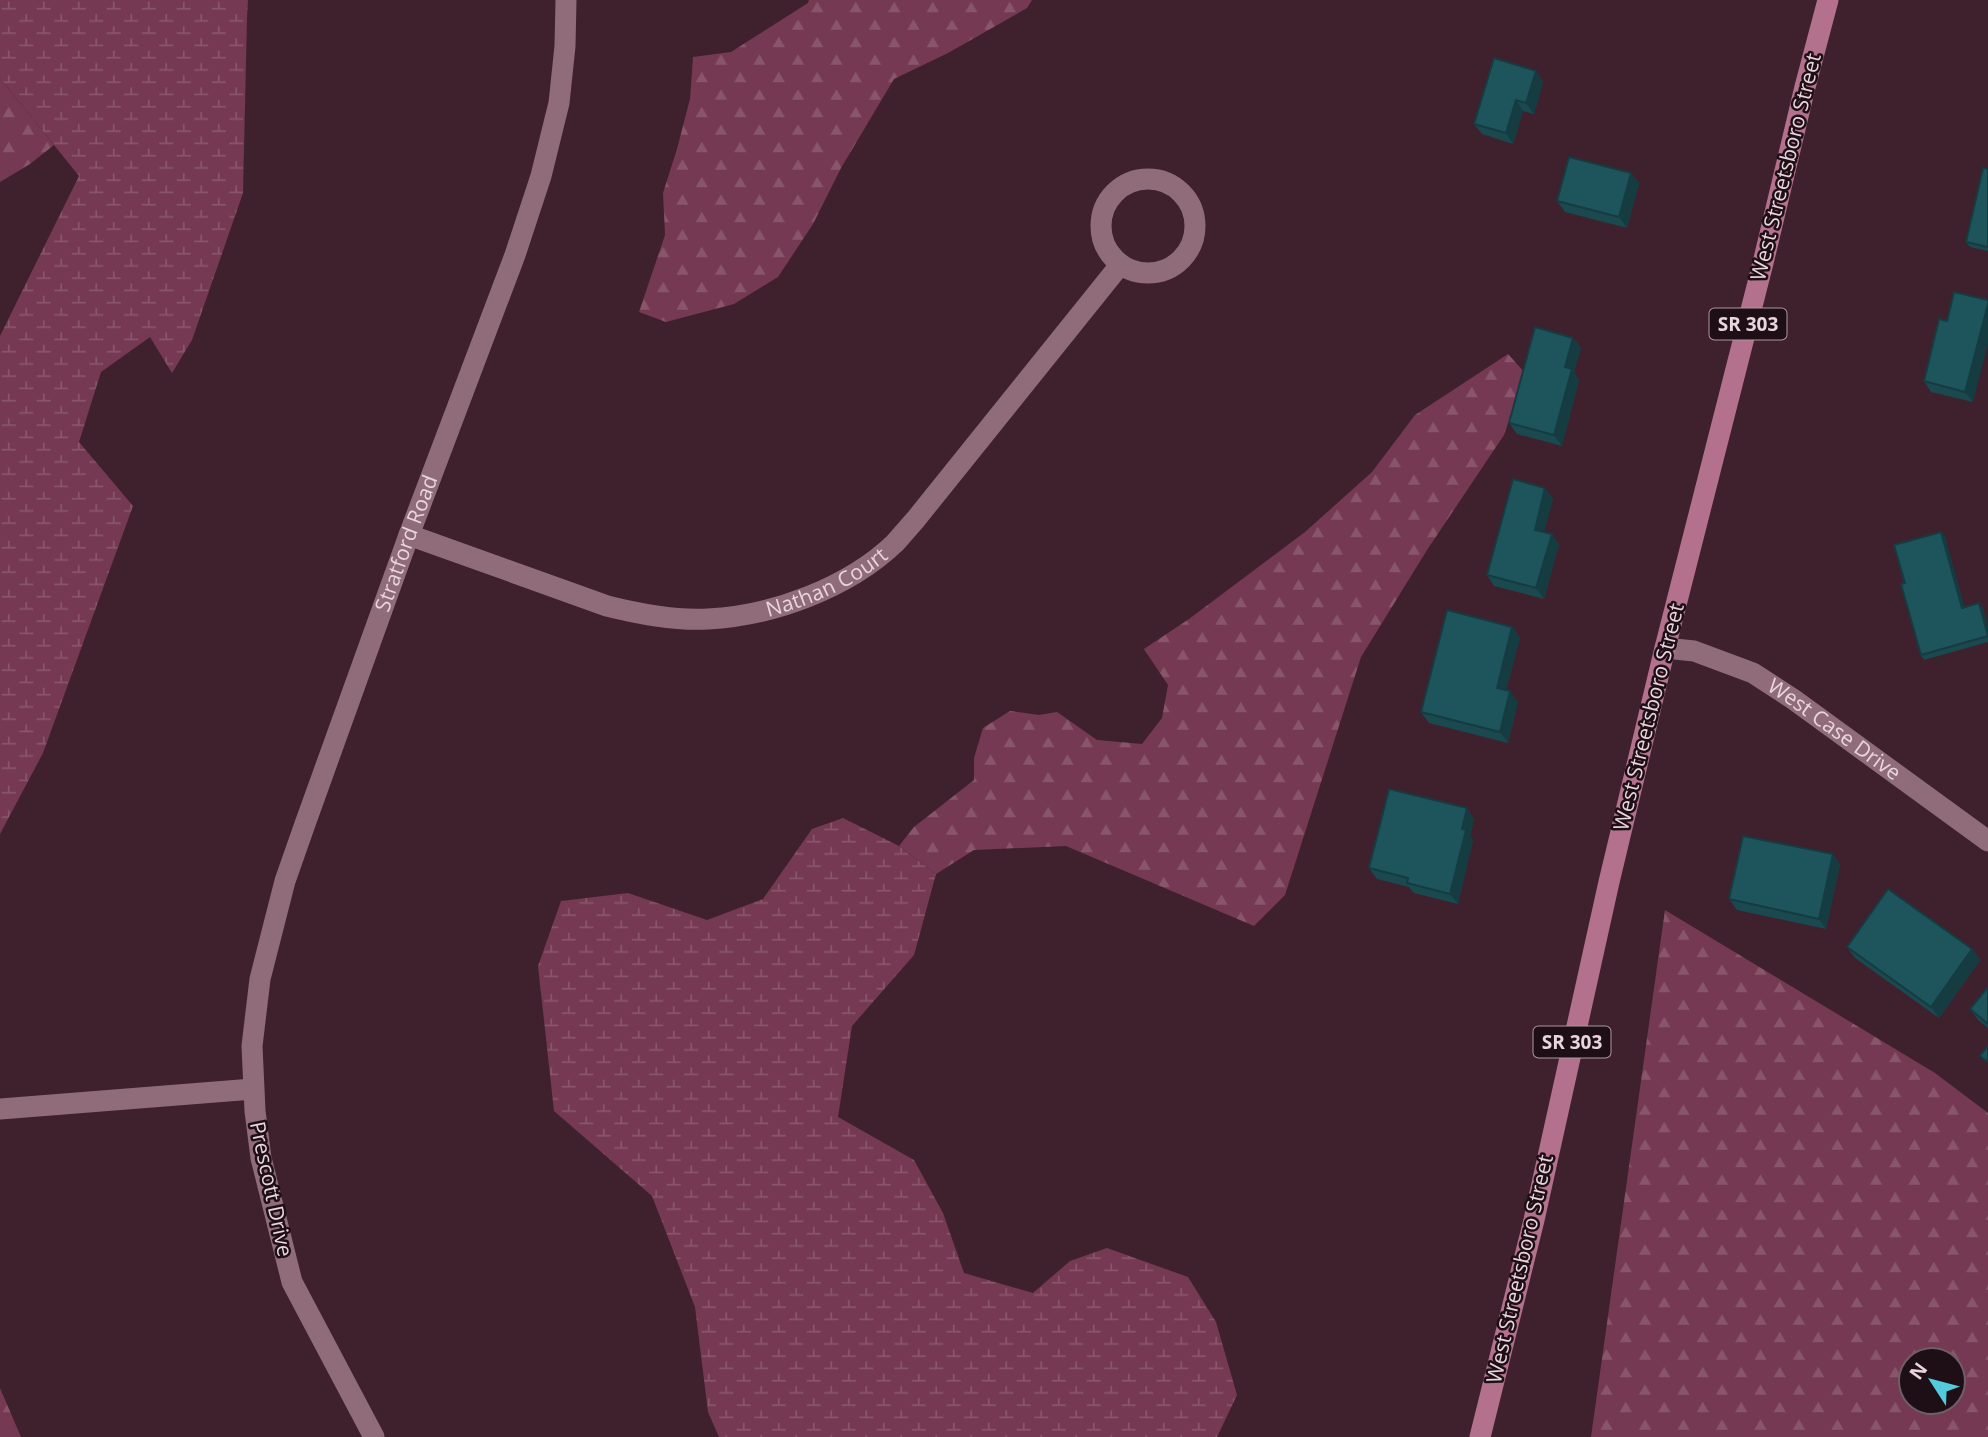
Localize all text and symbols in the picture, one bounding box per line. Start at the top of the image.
street label: West Streetsboro Street [1743,50,1827,283]
road number: SR 303 [1710,308,1786,340]
street label: Stratford Road [368,471,443,615]
street label: Nathan Court [762,541,893,623]
street label: West Streetsboro Street [1606,600,1690,833]
street label: West Case Drive [1763,671,1907,786]
road number: SR 303 [1534,1026,1610,1058]
street label: Prescott Drive [244,1119,300,1259]
street label: West Streetsboro Street [1479,1152,1559,1386]
north arrow [1897,1346,1967,1416]
text: N [1903,1357,1933,1385]

